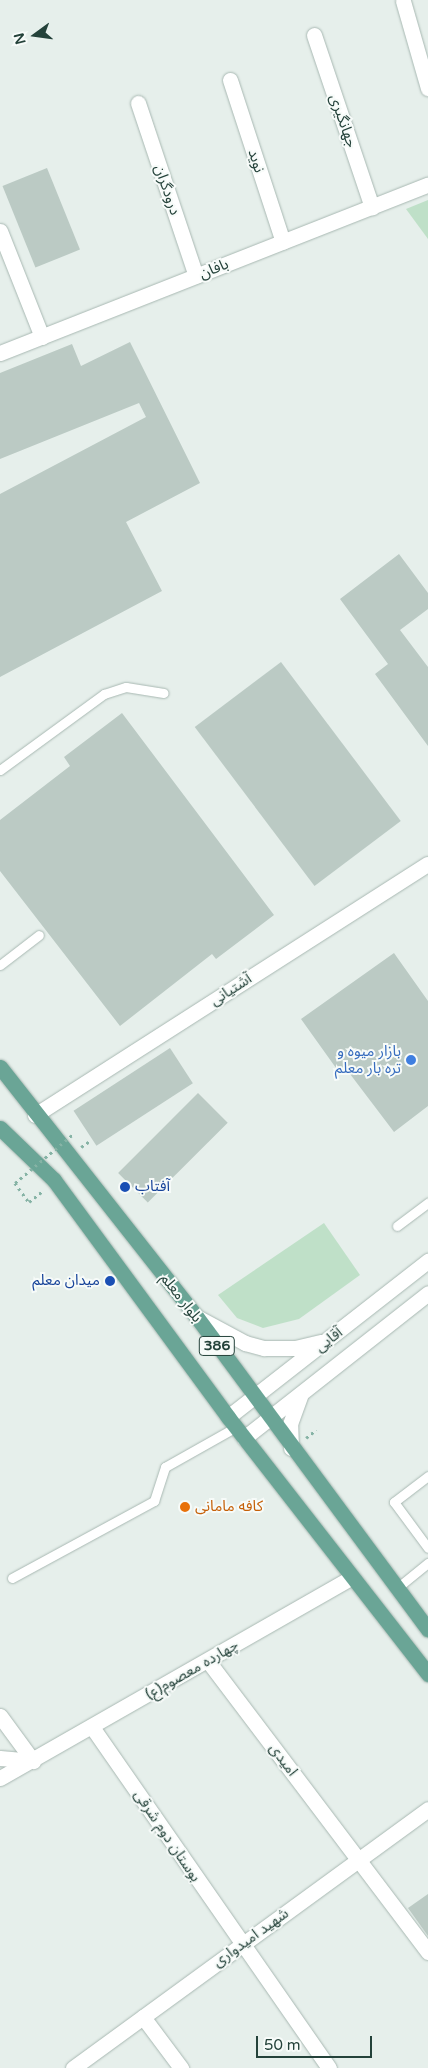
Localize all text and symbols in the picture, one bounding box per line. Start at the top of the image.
north arrow [10,10,60,60]
text: N [10,31,30,46]
street label: جهانگیری [325,92,361,150]
street label: نوید [244,147,268,175]
street label: درودگران [150,162,184,218]
street label: بافان [197,255,231,283]
street label: آشتیانی [207,970,255,1010]
place label: بازار میوه و تره بار معلم [335,1042,401,1077]
marker: بازار میوه و تره بار معلم [405,1054,417,1066]
place label: آفتاب [135,1178,170,1196]
marker: آفتاب [119,1181,131,1193]
street label: بلوار معلم [156,1270,206,1326]
place label: میدان معلم [32,1272,100,1290]
marker: میدان معلم [104,1275,116,1287]
street label: آقایی [312,1324,346,1356]
road number: 386 [198,1334,236,1358]
place label: کافه مامانی [195,1498,263,1516]
marker: کافه مامانی [179,1501,191,1513]
street label: چهارده معصوم(ع) [142,1636,242,1704]
street label: امیدی [265,1740,301,1780]
street label: بوستان دوم شرقی [130,1787,204,1885]
street label: شهيد امیدواری [210,1905,292,1971]
scale bar [258,2026,374,2058]
text: 50 m [264,2036,301,2054]

